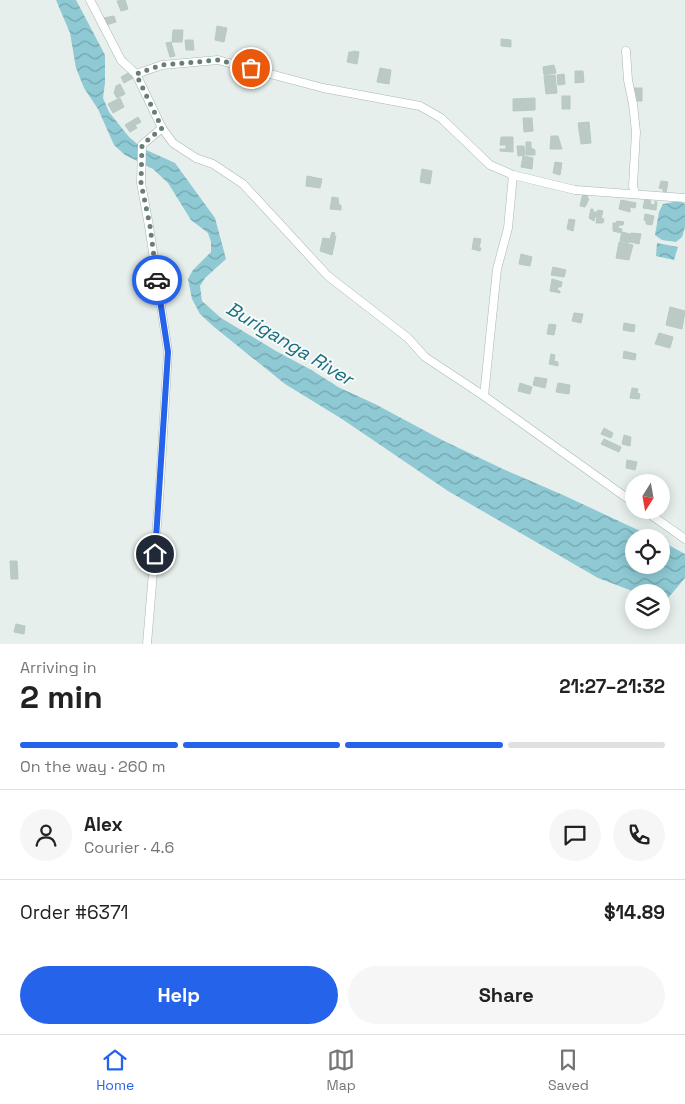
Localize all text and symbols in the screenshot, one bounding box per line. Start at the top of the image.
pin [230,47,272,89]
icon: bag [237,54,265,82]
courier [132,255,182,305]
icon: car [143,266,171,294]
water label: Buriganga River [222,296,359,392]
north arrow [625,474,670,519]
map controls [625,474,670,629]
button: locate [625,529,670,574]
pin [134,533,176,575]
icon: home [141,540,169,568]
button: layers [625,584,670,629]
text: Arriving in [20,657,97,678]
text: 21:27–21:32 [559,674,665,699]
text: 2 min [20,677,103,717]
text: On the way · 260 m [20,756,166,777]
button: person [20,809,72,861]
button: chat [549,809,601,861]
button: phone [613,809,665,861]
text: Alex [84,812,123,837]
text: Courier · 4.6 [84,837,174,858]
text: Order #6371 [20,900,129,925]
text: $14.89 [604,900,665,925]
button: Help [20,966,338,1024]
button: Share [348,966,665,1024]
tab: Home [96,1046,134,1094]
tab: Map [327,1046,356,1094]
tab: Saved [548,1046,589,1094]

